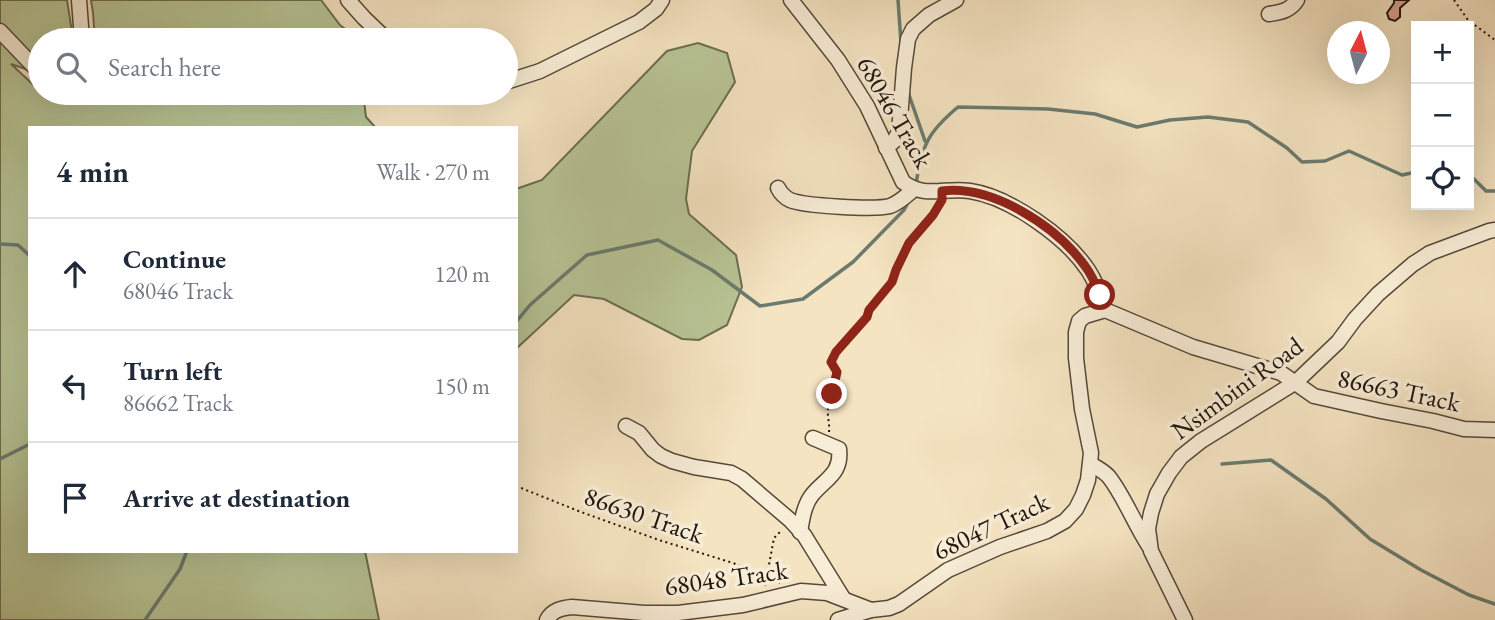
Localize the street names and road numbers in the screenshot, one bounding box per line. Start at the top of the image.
street label: 68046 Track [849,50,941,175]
street label: Nsimbini Road [1164,328,1310,447]
street label: 86663 Track [1335,360,1464,420]
street label: 86630 Track [580,479,709,552]
street label: 68047 Track [928,484,1055,568]
street label: 68048 Track [662,552,791,603]

